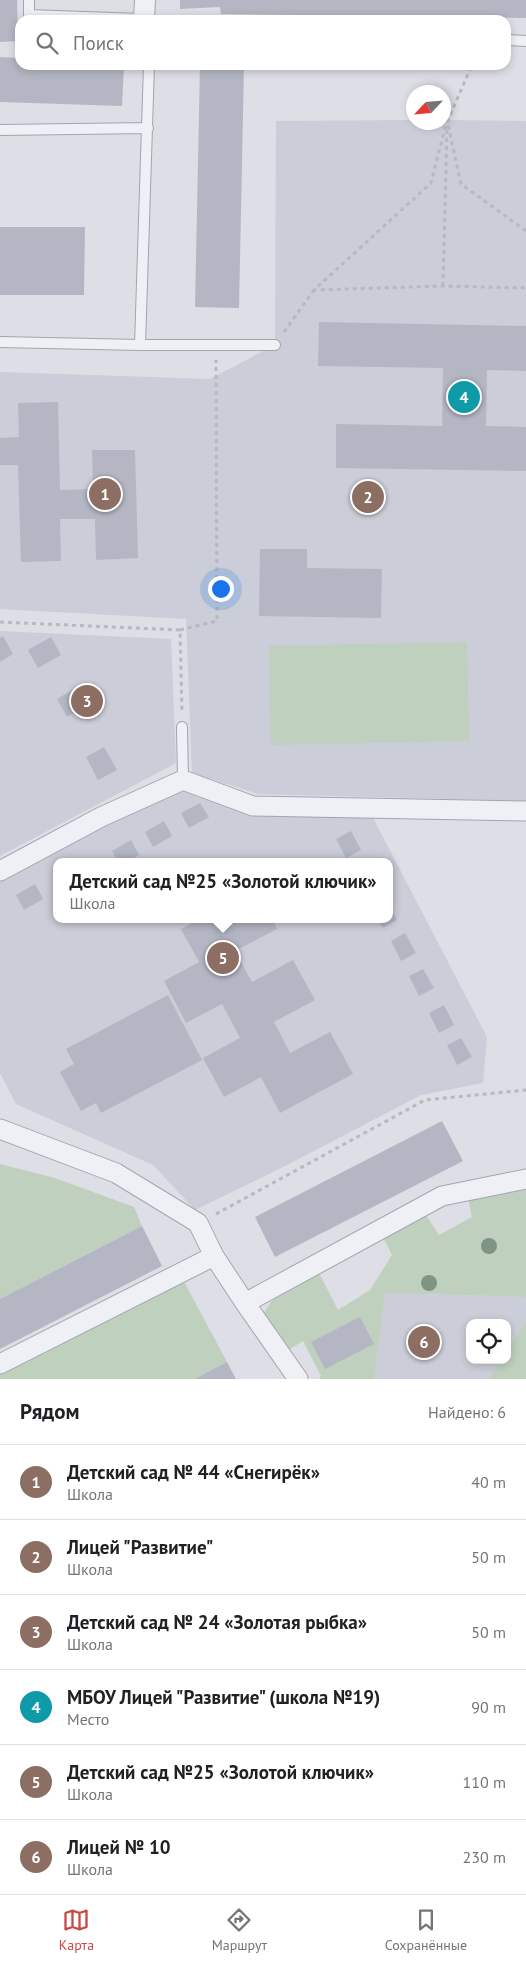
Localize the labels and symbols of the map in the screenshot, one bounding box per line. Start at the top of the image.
north arrow [406,85,451,130]
pin: 4 [448,378,480,416]
pin: 1 [89,475,121,513]
pin: 2 [352,478,384,516]
your location [208,576,234,602]
pin: 3 [71,682,103,720]
pin: 5 [207,939,239,977]
pin: 6 [408,1323,440,1361]

